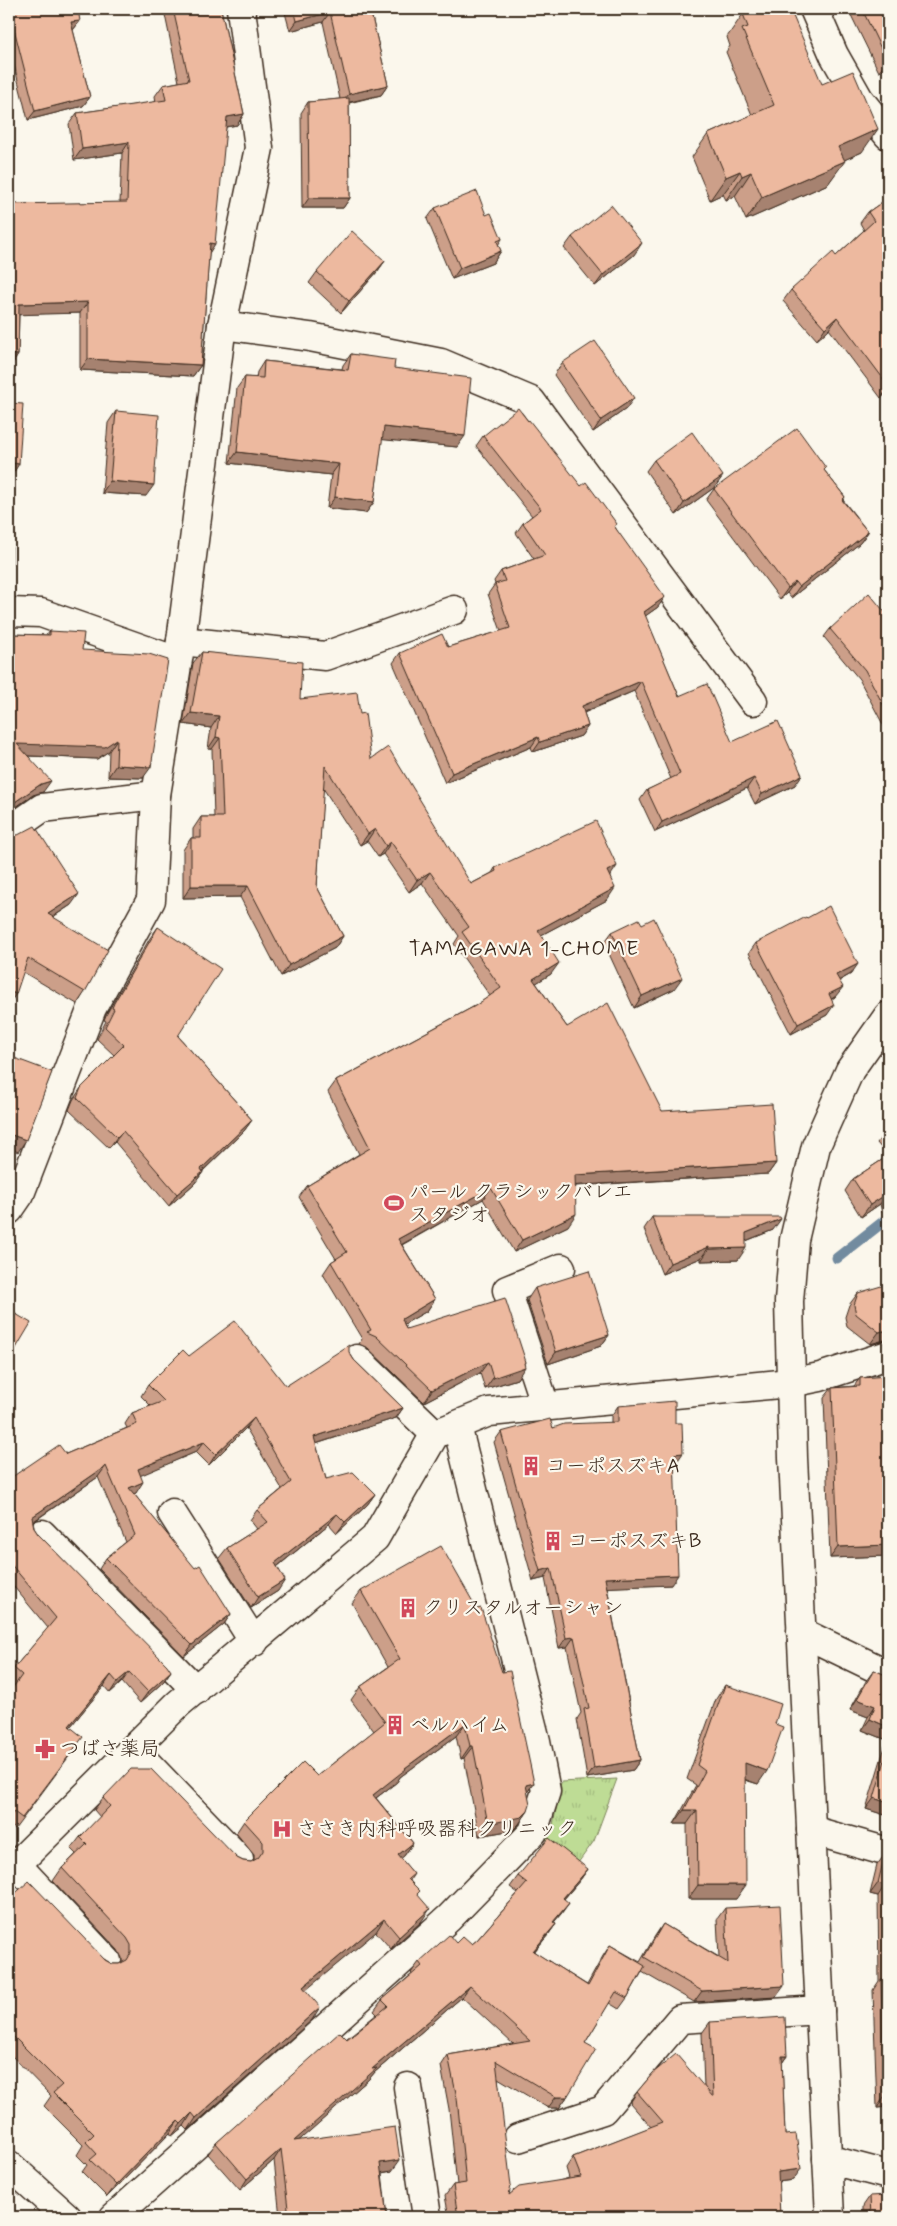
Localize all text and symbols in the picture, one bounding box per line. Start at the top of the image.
district label: TAMAGAWA 1-CHOME [409,935,639,963]
place label: パール クラシックバレエ スタジオ [409,1179,633,1229]
sports icon: パール クラシックバレエ スタジオ [383,1192,405,1214]
place label: コーポスズキA [546,1453,680,1480]
building icon: コーポスズキA [520,1455,542,1477]
place label: コーポスズキB [568,1528,701,1555]
building icon: コーポスズキB [542,1530,564,1552]
place label: クリスタルオーシャン [423,1595,623,1622]
building icon: クリスタルオーシャン [397,1597,419,1619]
place label: ベルハイム [410,1712,509,1739]
building icon: ベルハイム [384,1714,406,1736]
place label: つばさ薬局 [60,1736,160,1763]
pharmacy icon: つばさ薬局 [34,1738,56,1760]
place label: ささき内科呼吸器科クリニック [297,1816,577,1843]
hospital icon: ささき内科呼吸器科クリニック [271,1818,293,1840]

